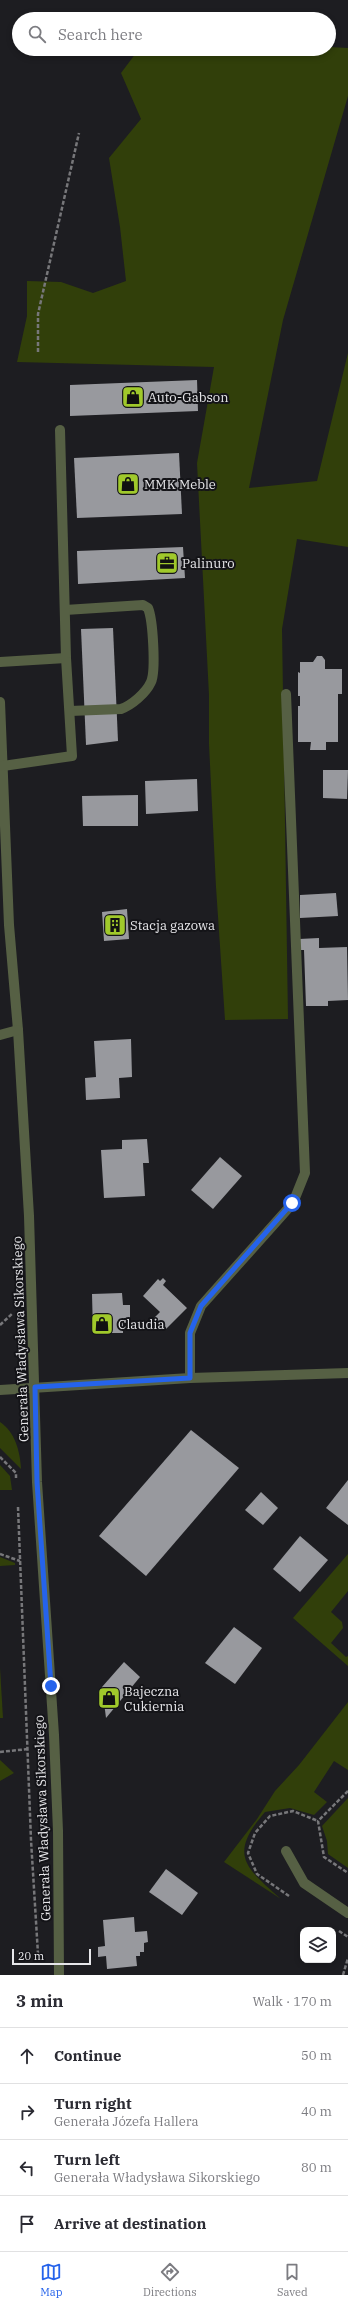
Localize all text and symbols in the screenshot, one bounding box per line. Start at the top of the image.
search box [12,12,336,56]
icon: search [26,23,48,45]
text: Search here [58,25,143,44]
shop icon: Auto-Gabson [120,384,146,410]
place label: Auto-Gabson [148,389,228,406]
shop icon: MMK Meble [115,471,141,497]
place label: MMK Meble [144,476,216,493]
office icon: Palinuro [154,550,180,576]
place label: Palinuro [182,555,234,572]
building icon: Stacja gazowa [102,912,128,938]
place label: Stacja gazowa [130,917,215,934]
route start [283,1194,301,1212]
street label: Generała Władysława Sikorskiego [8,1236,33,1442]
shop icon: Claudia [89,1311,115,1337]
place label: Claudia [118,1316,165,1333]
route end [42,1677,60,1695]
place label: Bajeczna Cukiernia [124,1683,184,1715]
shop icon: Bajeczna Cukiernia [96,1685,122,1711]
street label: Generała Władysława Sikorskiego [30,1715,55,1921]
map controls [300,1927,336,1963]
button: layers [300,1927,336,1963]
scale bar [12,1947,91,1966]
text: 20 m [18,1949,44,1963]
text: 3 min [16,1990,64,2012]
text: Walk · 170 m [253,1993,332,2010]
icon: ahead [16,2045,38,2067]
text: Continue [54,2046,121,2065]
text: 50 m [301,2047,332,2064]
text: Turn right [54,2094,132,2113]
icon: right [16,2101,38,2123]
text: 40 m [301,2103,332,2120]
text: Generała Józefa Hallera [54,2113,199,2130]
text: Turn left [54,2150,120,2169]
icon: left [16,2157,38,2179]
text: 80 m [301,2159,332,2176]
text: Generała Władysława Sikorskiego [54,2169,260,2186]
icon: arrive [16,2213,38,2235]
text: Arrive at destination [54,2214,206,2233]
tab: Map [40,2261,63,2299]
tab: Directions [143,2261,197,2299]
tab: Saved [277,2261,308,2299]

